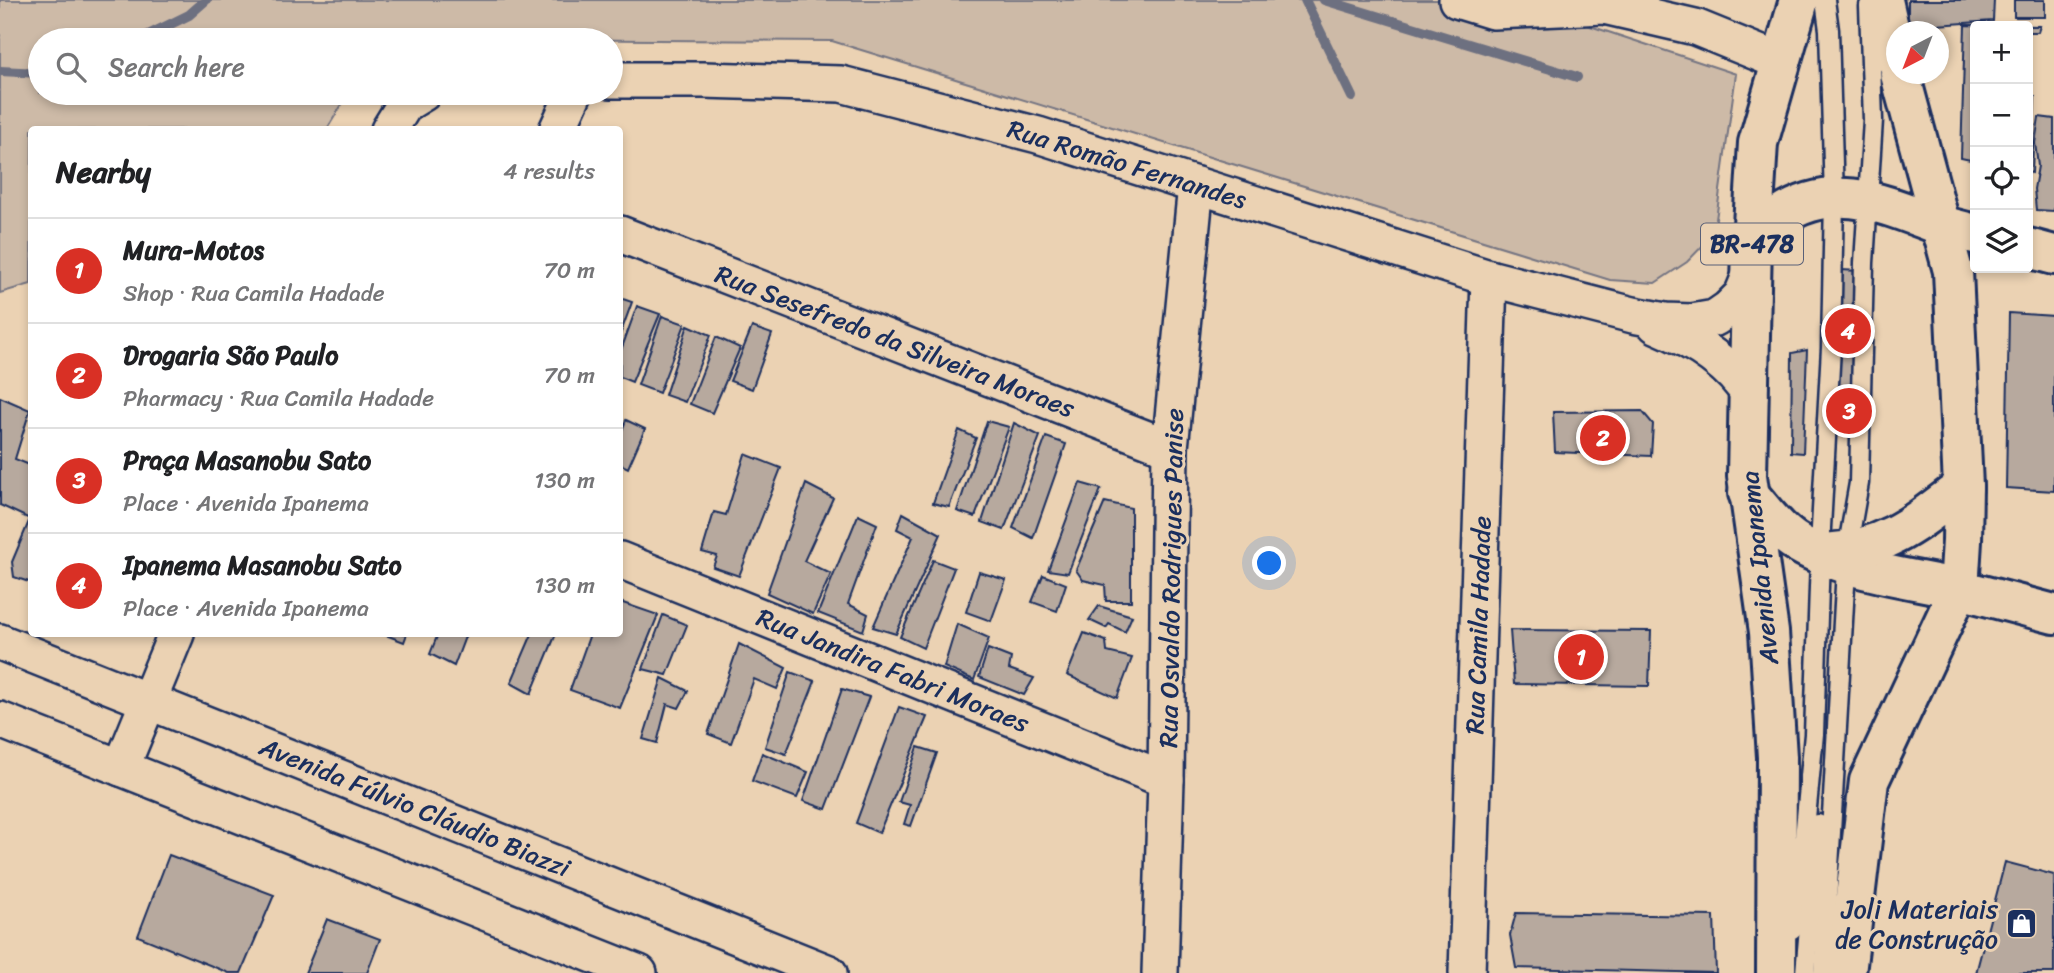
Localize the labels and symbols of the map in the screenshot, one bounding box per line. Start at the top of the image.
north arrow [1886,21,1949,84]
street label: Rua Romão Fernandes [1002,106,1253,222]
road number: BR-478 [1701,224,1803,264]
street label: Rua Sesefredo da Silveira Moraes [708,251,1083,431]
pin: 4 [1825,305,1871,357]
pin: 3 [1826,385,1872,437]
street label: Rua Osvaldo Rodrigues Panise [1145,408,1197,748]
pin: 2 [1580,412,1626,464]
street label: Avenida Ipanema [1726,469,1792,668]
street label: Rua Camila Hadade [1451,515,1505,735]
your location [1252,546,1286,580]
street label: Rua Jandira Fabri Moraes [750,594,1037,746]
pin: 1 [1558,631,1604,683]
street label: Avenida Fúlvio Cláudio Biazzi [252,723,578,891]
place label: Joli Materiais de Construção [1835,886,1999,962]
shop icon: Joli Materiais de Construção [2004,907,2038,941]

